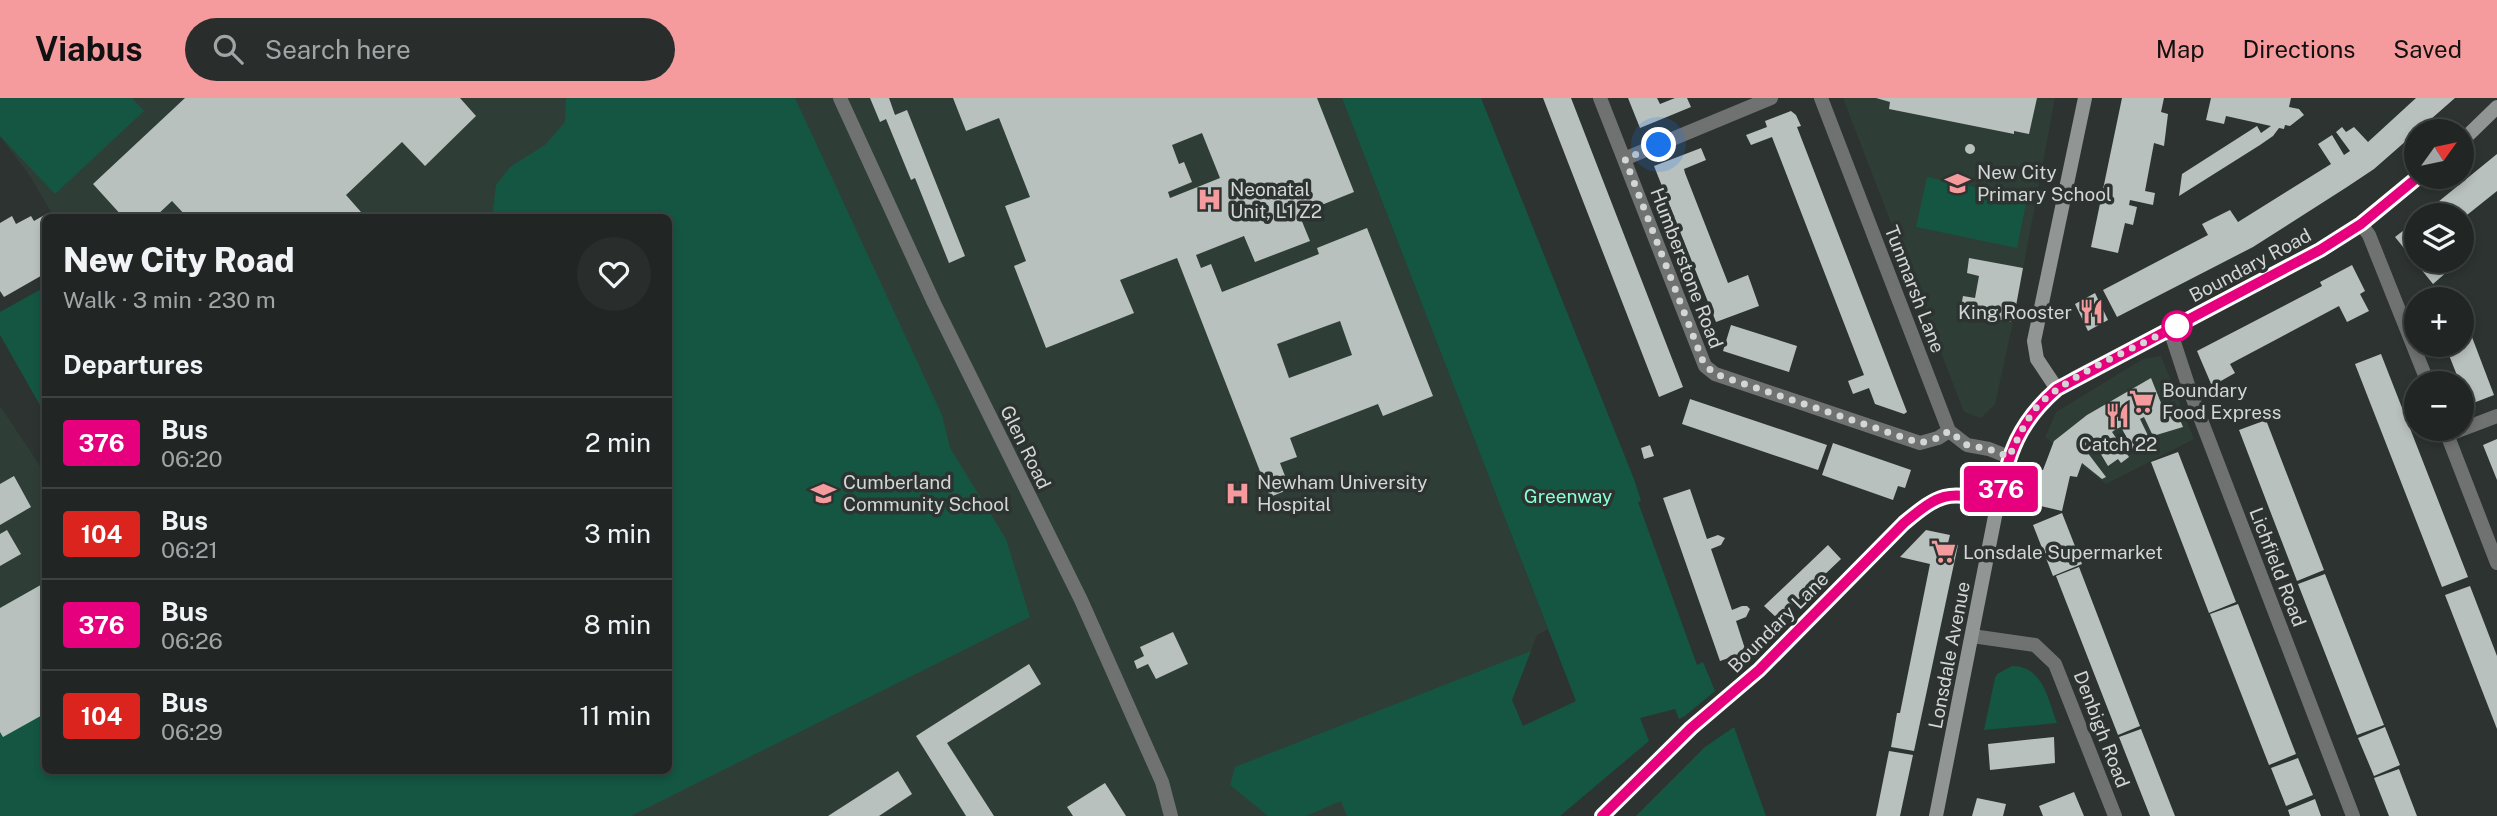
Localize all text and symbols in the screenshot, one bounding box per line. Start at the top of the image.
search box [185,18,675,81]
text: Viabus [35,30,143,68]
icon: search [209,30,247,68]
text: Search here [265,34,411,65]
text: Map [2156,35,2205,63]
text: Directions [2243,35,2355,63]
text: Saved [2393,35,2462,63]
north arrow [2404,119,2474,189]
map controls [2404,119,2474,441]
your location [1641,127,1676,162]
place label: New City Primary School [1977,161,2112,205]
school or university icon: New City Primary School [1943,169,1971,197]
place label: Neonatal Unit, L1 Z2 [1230,178,1322,222]
street label: Humberstone Road [1646,185,1728,351]
hospital icon: Neonatal Unit, L1 Z2 [1196,186,1224,214]
button: layers [2404,203,2474,273]
street label: Tunmarsh Lane [1881,222,1949,356]
street label: Boundary Road [2185,224,2315,306]
button: heart [577,237,651,311]
text: New City Road [63,241,295,279]
text: Walk · 3 min · 230 m [63,286,276,313]
button: + [2404,287,2474,357]
restaurant icon: King Rooster [2078,298,2106,326]
place label: King Rooster [1958,301,2072,323]
unlabelled marker [2162,311,2192,341]
text: Departures [63,349,203,380]
button: − [2404,371,2474,441]
place label: Boundary Food Express [2162,379,2281,423]
supermarket icon: Boundary Food Express [2128,387,2156,415]
street label: Glen Road [996,401,1056,493]
restaurant icon: Catch 22 [2104,402,2132,430]
text: Bus [161,414,208,445]
text: 2 min [585,427,651,458]
text: 376 [78,429,125,457]
place label: Catch 22 [2079,433,2157,455]
text: 06:20 [161,445,223,472]
line badge: 376 [1961,466,2041,512]
place label: Cumberland Community School [843,471,1010,515]
place label: Newham University Hospital [1257,471,1428,515]
text: 376 [1978,475,2024,503]
school or university icon: Cumberland Community School [809,479,837,507]
hospital icon: Newham University Hospital [1223,479,1251,507]
park label: Greenway [1524,485,1612,507]
street label: Lichfield Road [2245,504,2311,630]
text: Bus [161,505,208,536]
text: 3 min [584,518,651,549]
text: 104 [81,520,122,548]
text: 06:21 [161,536,218,563]
supermarket icon: Lonsdale Supermarket [1929,538,1957,566]
place label: Lonsdale Supermarket [1963,541,2163,563]
street label: Boundary Lane [1723,567,1833,677]
street label: Lonsdale Avenue [1924,580,1974,730]
text: Bus [161,596,208,627]
text: 8 min [584,609,651,640]
text: 376 [78,611,125,639]
text: 06:26 [161,627,223,654]
street label: Denbigh Road [2070,667,2134,791]
text: Bus [161,687,208,718]
text: 11 min [579,700,651,731]
text: 104 [81,702,122,730]
text: 06:29 [161,718,223,745]

